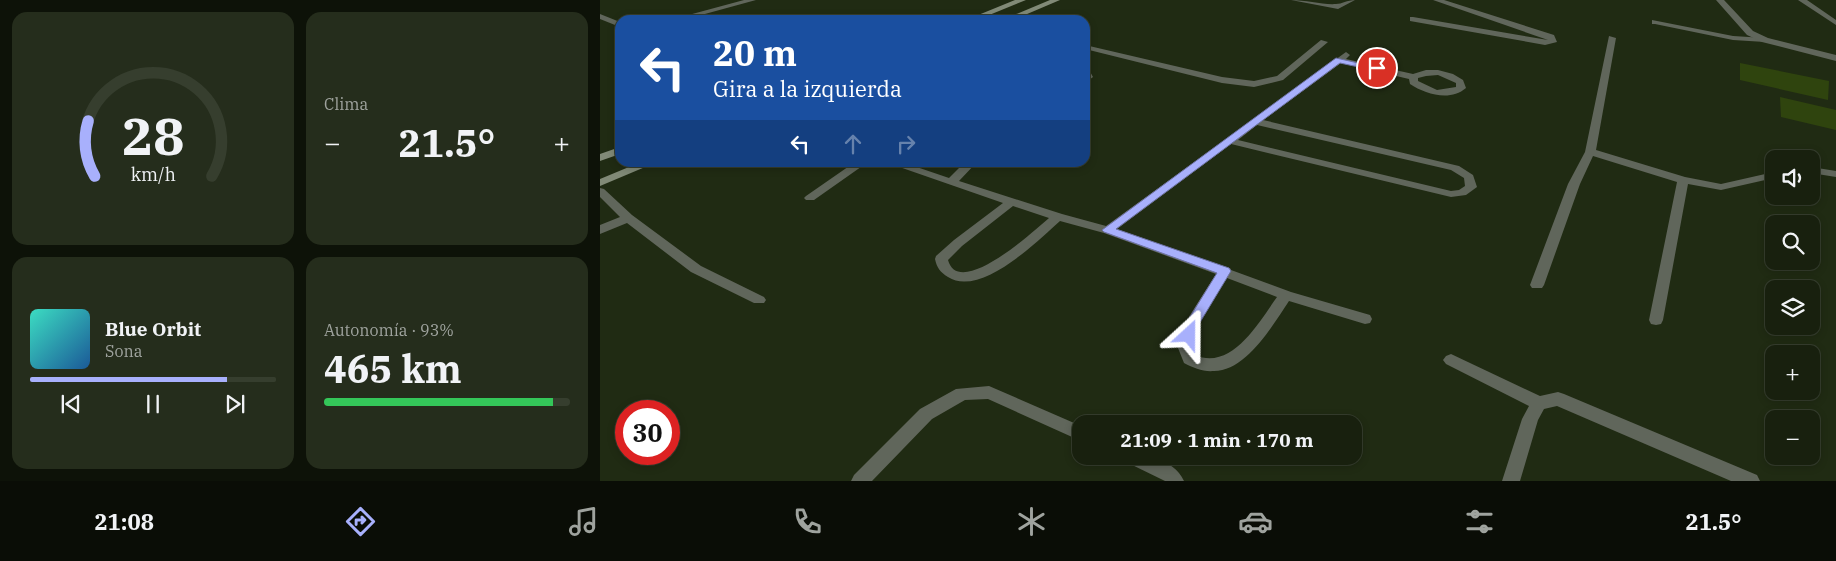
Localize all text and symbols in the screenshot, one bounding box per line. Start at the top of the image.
text: 20 m [713,30,797,76]
icon: left [630,35,695,100]
pin [1356,47,1398,89]
icon: arrive [1363,54,1391,82]
text: Gira a la izquierda [713,74,902,103]
text: Clima [324,94,368,114]
text: 28 [122,102,184,169]
text: 21.5° [399,118,495,167]
text: − [324,124,341,161]
text: + [553,124,570,161]
icon: left [786,130,814,158]
icon: ahead [839,130,867,158]
icon: right [892,130,920,158]
map controls [1765,150,1820,465]
button: sound [1765,150,1820,205]
text: km/h [130,163,176,186]
button: search [1765,215,1820,270]
button: layers [1765,280,1820,335]
position arrow [1162,308,1214,360]
text: Blue Orbit [105,317,201,341]
text: Autonomía · 93% [324,320,454,340]
text: Sona [105,341,142,361]
text: 465 km [324,344,462,393]
button: + [1765,345,1820,400]
icon: previous [57,390,85,418]
icon: pause [139,390,167,418]
icon: next [221,390,249,418]
speed limit sign: 30 [615,400,680,465]
button: − [1765,410,1820,465]
text: 21:09 · 1 min · 170 m [1121,428,1313,452]
icon: directions [343,504,378,539]
icon: music [566,504,601,539]
icon: phone [790,504,825,539]
icon: climate [1014,504,1049,539]
icon: car [1238,504,1273,539]
icon: filters [1462,504,1497,539]
text: 21:08 [94,507,154,536]
text: 21.5° [1685,507,1742,536]

